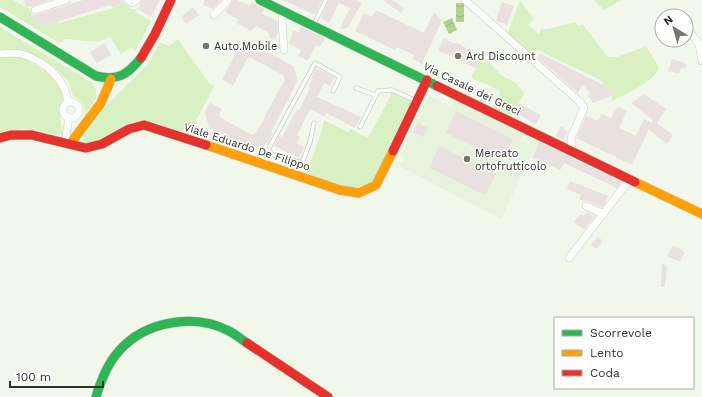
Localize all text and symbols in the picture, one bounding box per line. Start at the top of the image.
north arrow [654,8,694,48]
text: N [661,13,675,28]
place label: Auto.Mobile [214,40,277,53]
marker: Auto.Mobile [201,41,211,51]
place label: Ard Discount [466,50,536,63]
marker: Ard Discount [453,51,463,61]
street label: Via Casale dei Greci [421,60,523,118]
street label: Viale Eduardo De Filippo [182,120,312,174]
place label: Mercato ortofrutticolo [475,147,547,173]
marker: Mercato ortofrutticolo [462,154,472,164]
legend [554,317,694,389]
text: Scorrevole [590,326,652,340]
text: Lento [590,346,624,360]
scale bar [10,363,103,389]
text: Coda [590,366,620,380]
text: 100 m [16,370,51,384]

